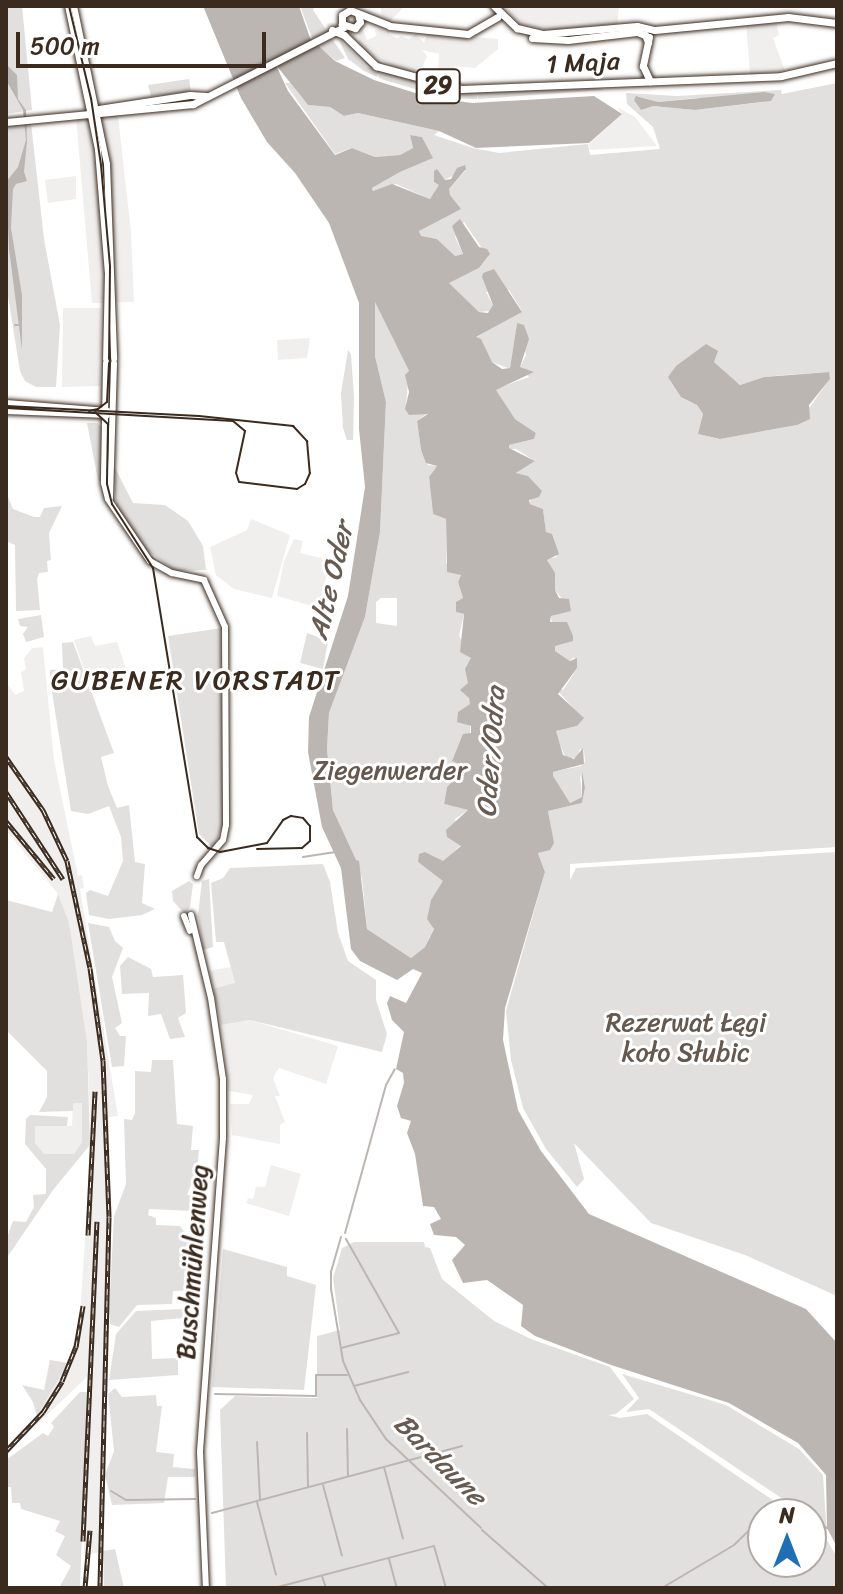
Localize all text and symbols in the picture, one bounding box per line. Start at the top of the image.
scale bar [20,16,270,66]
text: 500 m [30,25,100,67]
street label: 1 Maja [545,45,621,81]
road number: 29 [414,66,462,106]
water label: Alte Oder [301,519,361,643]
district label: GUBENER VORSTADT [52,663,340,697]
water label: Oder/Odra [470,685,512,819]
park label: Ziegenwerder [313,755,467,787]
park label: Rezerwat Łęgi koło Słubic [606,1007,766,1068]
street label: Buschmühlenweg [171,1163,215,1361]
water label: Bardaune [387,1407,493,1513]
text: N [779,1496,795,1535]
north arrow [747,1498,827,1578]

